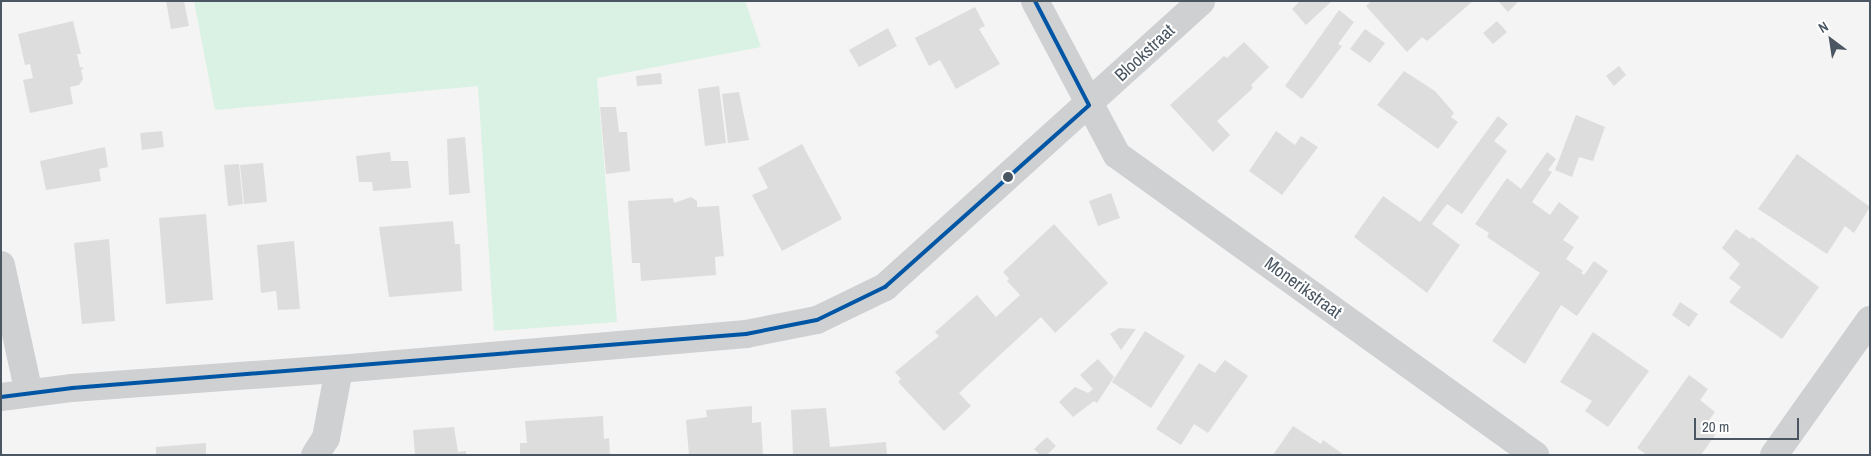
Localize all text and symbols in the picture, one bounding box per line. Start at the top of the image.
north arrow [1806,15,1856,65]
text: N [1815,17,1831,37]
street label: Blookstraat [1111,20,1179,86]
unlabelled marker [1003,172,1013,182]
street label: Monerikstraat [1260,253,1346,323]
scale bar [1696,408,1801,440]
text: 20 m [1702,416,1729,437]

